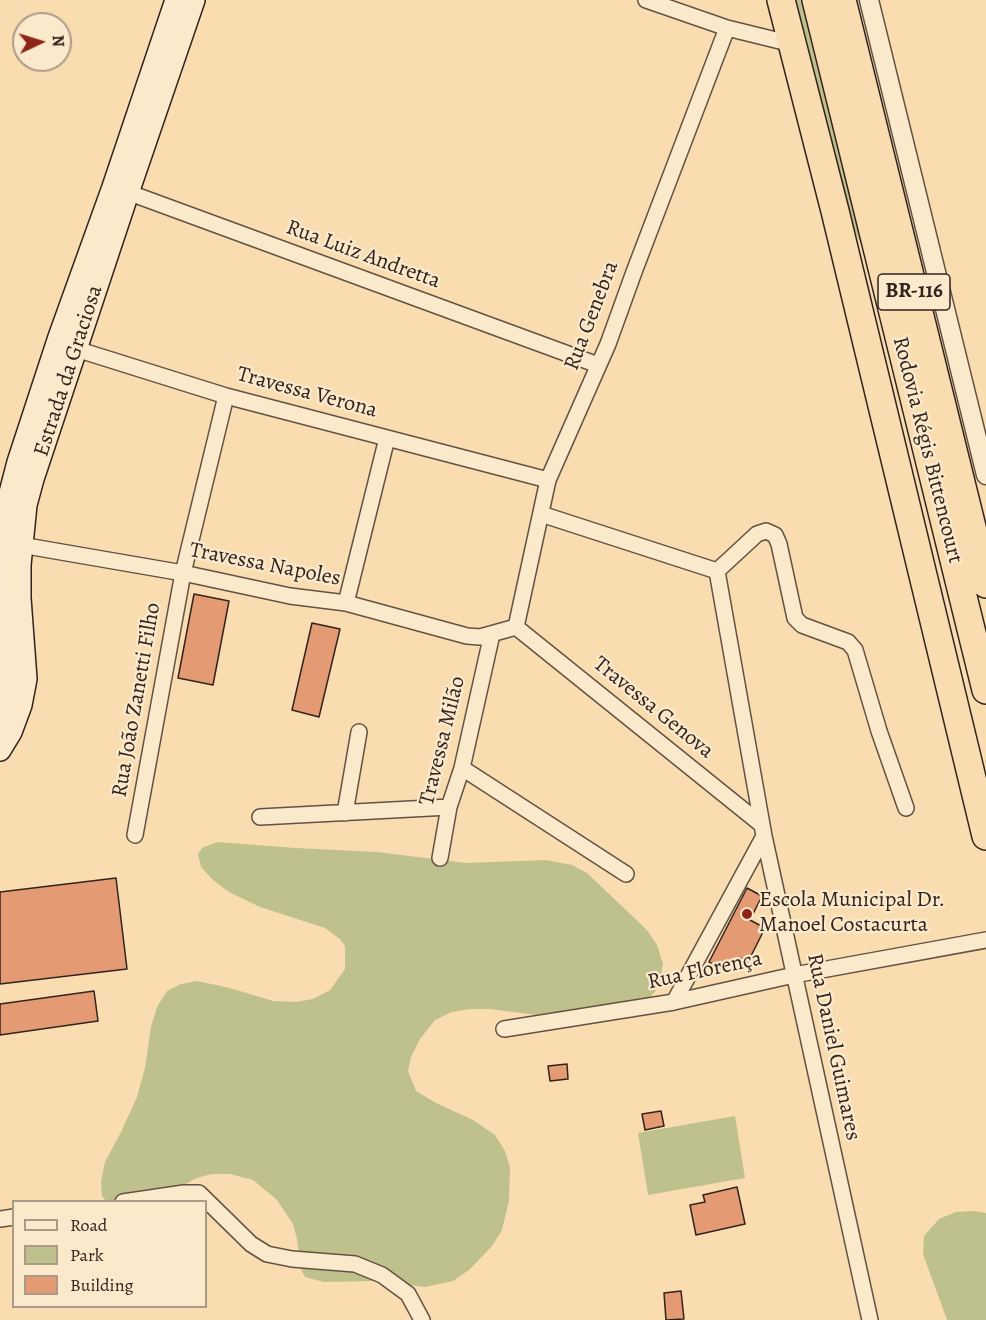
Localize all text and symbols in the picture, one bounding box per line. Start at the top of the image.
north arrow [12,12,72,72]
text: N [47,34,69,47]
street label: Rua Luiz Andretta [282,215,444,295]
street label: Rua Genebra [559,258,625,374]
road number: BR-116 [878,274,950,310]
street label: Estrada da Graciosa [29,282,109,460]
street label: Rodovia Régis Bittencourt [886,334,968,566]
street label: Travessa Verona [234,362,380,424]
street label: Travessa Napoles [187,537,343,593]
street label: Rua João Zanetti Filho [107,601,167,799]
street label: Travessa Genova [587,651,719,765]
street label: Travessa Milão [414,674,472,808]
place label: Escola Municipal Dr. Manoel Costacurta [759,888,945,939]
marker: Escola Municipal Dr. Manoel Costacurta [740,907,754,921]
street label: Rua Florença [645,946,765,996]
street label: Rua Daniel Guimares [800,951,866,1143]
legend [12,1200,207,1308]
text: Road [70,1213,107,1237]
text: Park [70,1243,104,1267]
text: Building [70,1273,134,1297]

